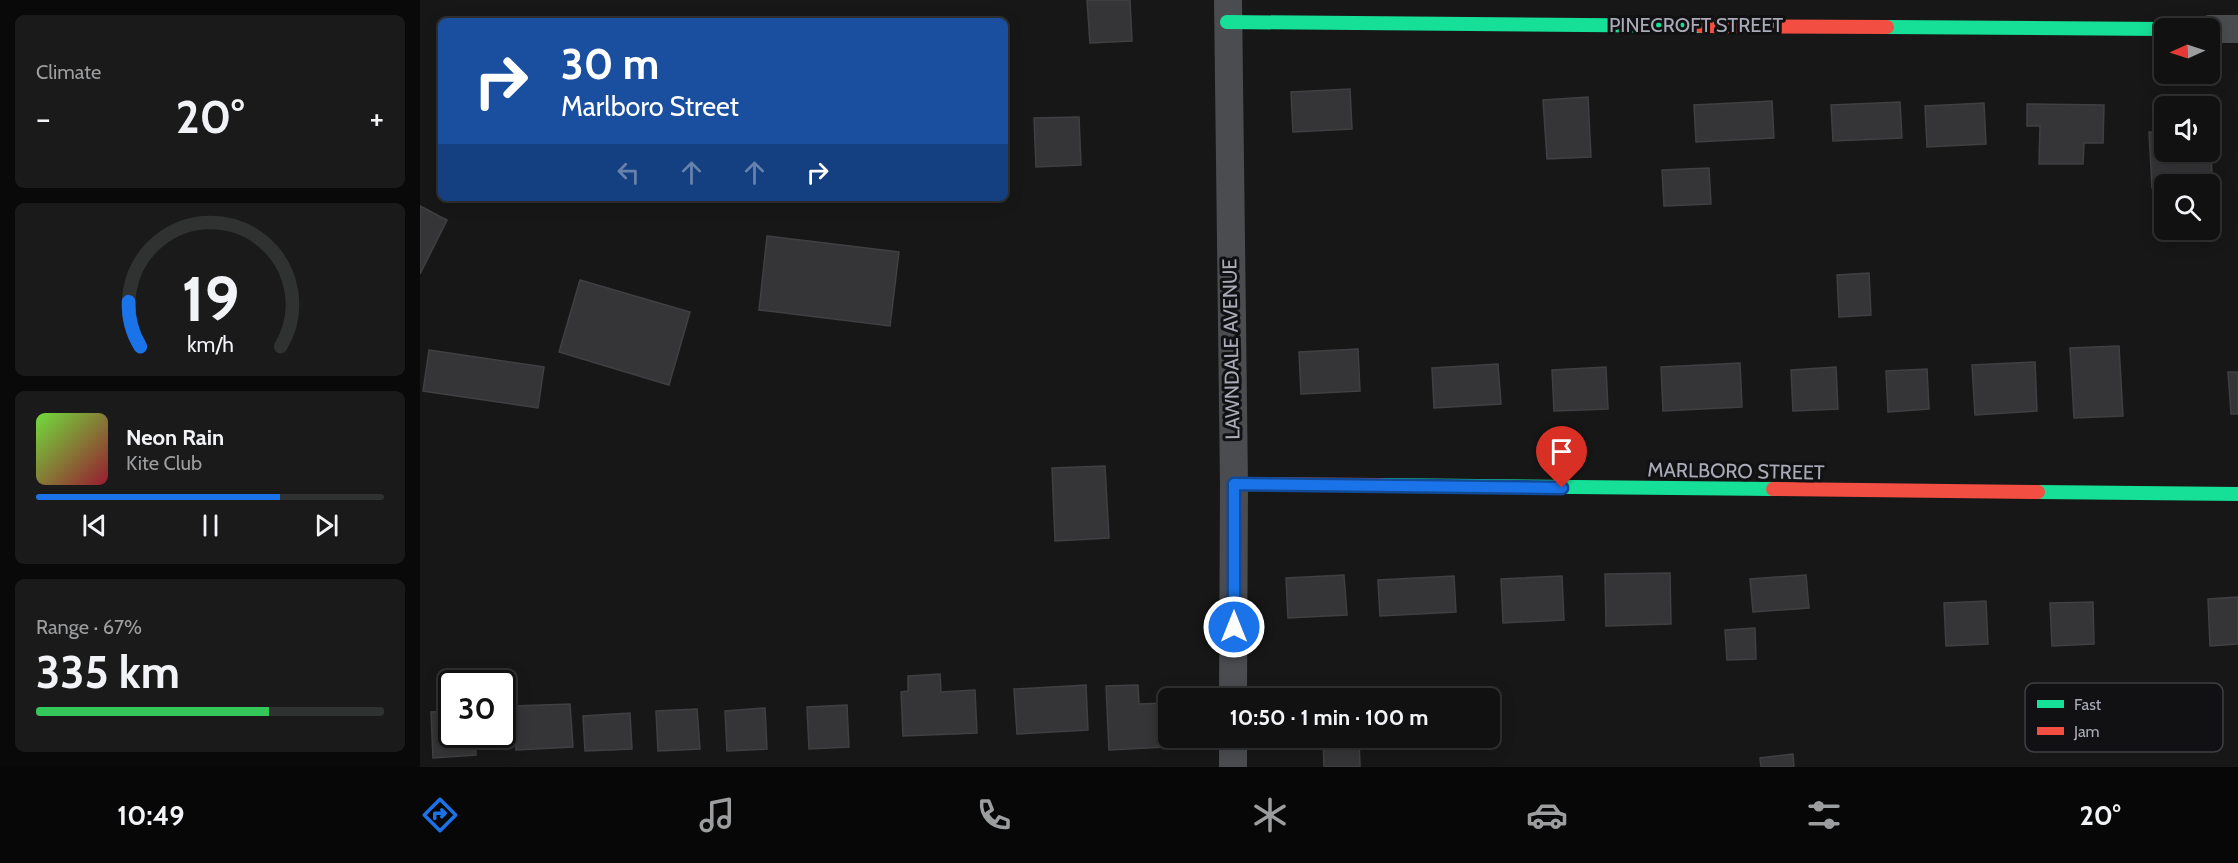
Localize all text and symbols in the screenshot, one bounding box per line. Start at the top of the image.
street label: PINECROFT STREET [1609,13,1783,37]
north arrow [2154,18,2220,84]
map controls [2154,18,2220,240]
text: 30 m [561,38,659,90]
icon: right [462,42,540,120]
text: Climate [36,60,101,84]
text: 20° [176,90,244,144]
text: Marlboro Street [561,90,739,123]
button: sound [2154,96,2220,162]
text: − [36,98,51,138]
text: + [369,98,384,138]
icon: left [612,156,645,189]
icon: ahead [675,156,708,189]
icon: ahead [738,156,771,189]
icon: right [801,156,834,189]
button: search [2154,174,2220,240]
street label: LAWNDALE AVENUE [1217,258,1245,440]
text: 19 [181,261,239,337]
text: km/h [187,331,233,357]
text: Neon Rain [126,424,224,451]
pin [1536,426,1587,488]
icon: arrive [1545,435,1578,468]
text: Kite Club [126,451,202,475]
street label: MARLBORO STREET [1647,457,1825,485]
icon: previous [78,509,111,542]
icon: pause [194,509,227,542]
icon: next [310,509,343,542]
position arrow [1202,595,1266,659]
text: Range · 67% [36,615,142,639]
text: 335 km [36,645,180,699]
speed limit sign: 30 [438,670,516,748]
legend [2025,683,2223,752]
text: Fast [2074,695,2102,714]
text: 10:50 · 1 min · 100 m [1230,704,1428,731]
text: Jam [2073,722,2100,741]
icon: directions [419,794,461,836]
icon: music [696,794,738,836]
icon: phone [973,794,1015,836]
icon: climate [1249,794,1291,836]
icon: car [1526,794,1568,836]
icon: filters [1803,794,1845,836]
text: 10:49 [117,799,184,832]
text: 20° [2079,799,2121,832]

